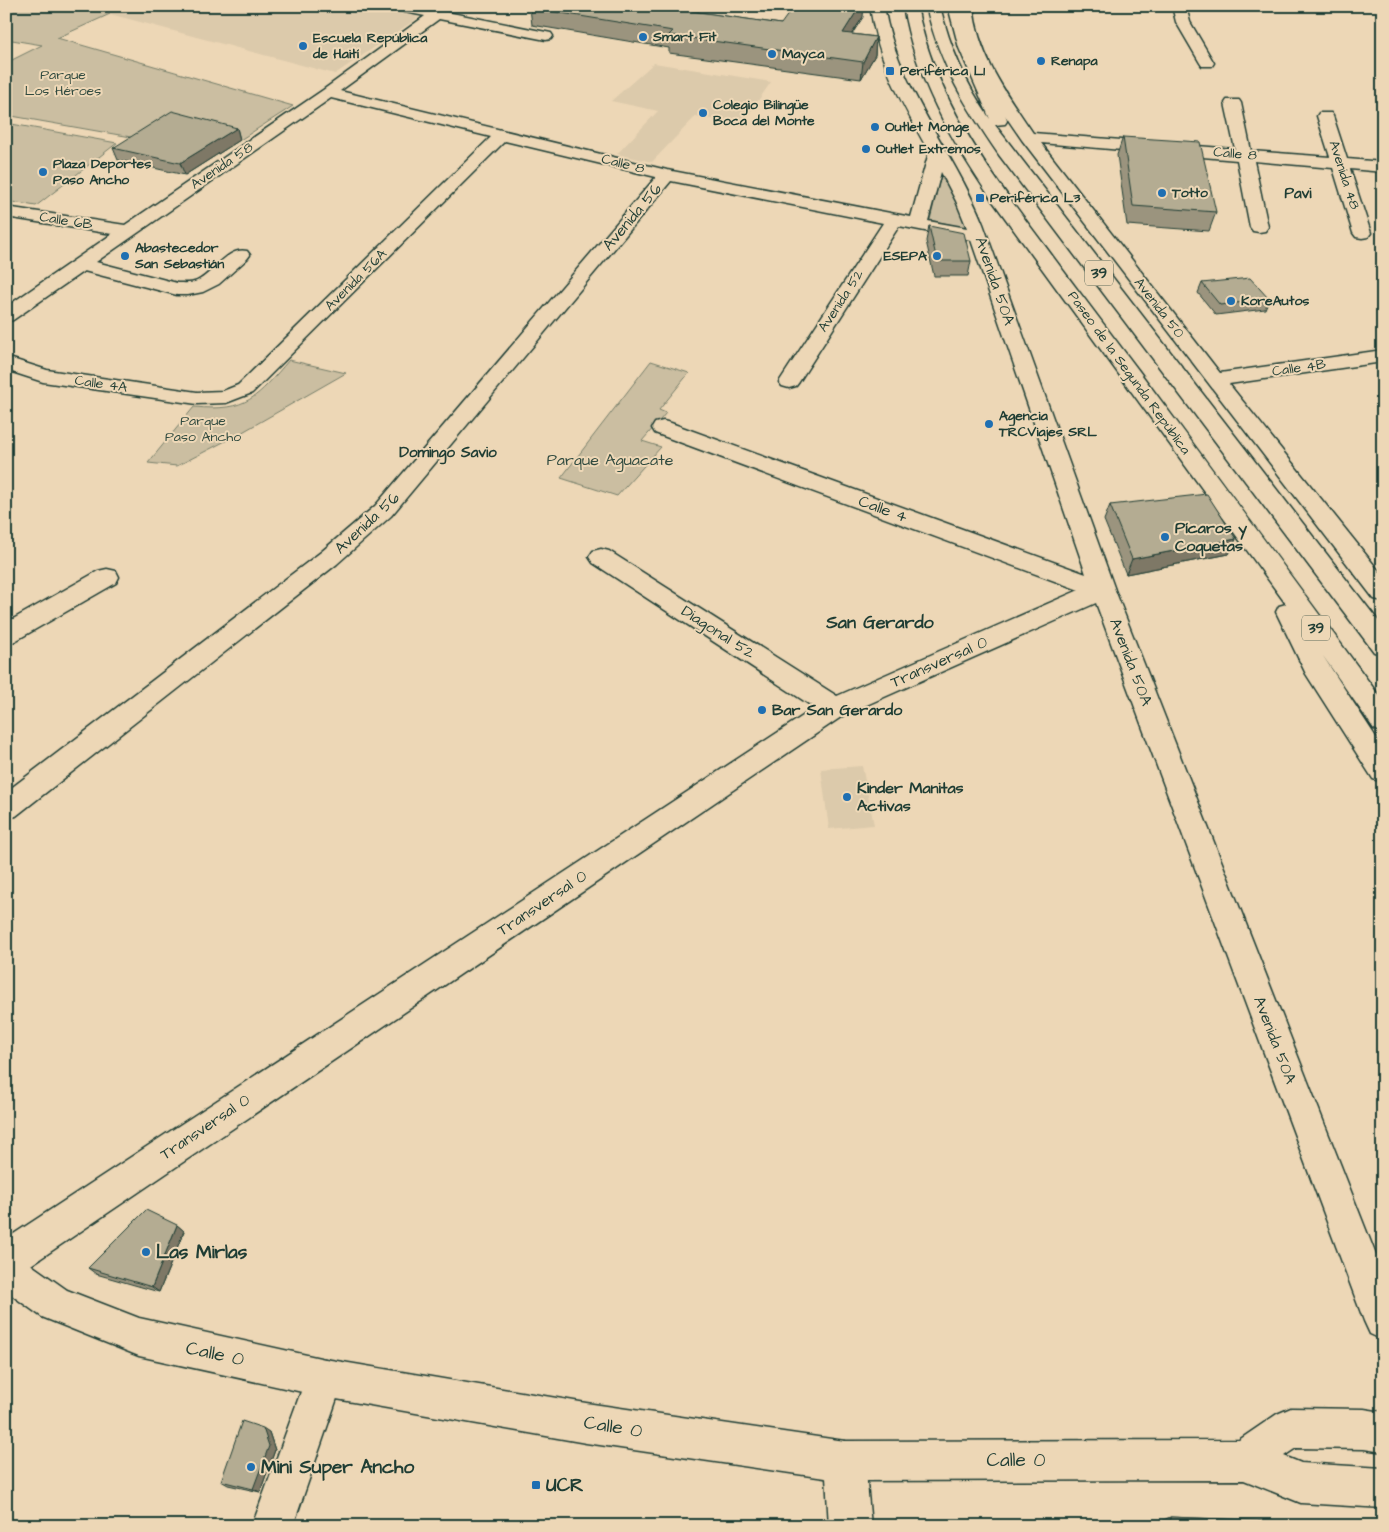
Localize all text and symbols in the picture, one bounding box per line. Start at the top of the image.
place label: Smart Fit [652,27,717,47]
place label: Escuela República de Haití [312,28,428,64]
marker: Smart Fit [637,31,649,43]
marker: Escuela República de Haití [297,40,309,52]
place label: Mayca [782,44,825,64]
marker: Mayca [766,48,778,60]
place label: Renapa [1051,51,1098,71]
marker: Renapa [1035,55,1047,67]
place label: Periférica L1 [900,61,985,81]
park label: Parque Los Héroes [25,65,101,101]
marker: Periférica L1 [884,65,896,77]
place label: Colegio Bilingüe Boca del Monte [713,95,815,131]
marker: Colegio Bilingüe Boca del Monte [697,107,709,119]
place label: Outlet Monge [885,117,970,138]
marker: Outlet Monge [869,121,881,133]
street label: Avenida 58 [187,138,257,194]
street label: Avenida 48 [1323,138,1365,212]
place label: Outlet Extremos [876,139,981,159]
street label: Calle 8 [1212,142,1258,166]
marker: Outlet Extremos [860,143,872,155]
street label: Calle 8 [599,149,647,179]
place label: Plaza Deportes Paso Ancho [53,154,151,190]
marker: Plaza Deportes Paso Ancho [37,166,49,178]
street label: Avenida 56 [597,179,667,255]
place label: Totto [1171,183,1208,203]
district label: Pavi [1284,183,1312,204]
marker: Totto [1156,187,1168,199]
place label: Periférica L3 [990,188,1081,208]
marker: Periférica L3 [974,192,986,204]
street label: Calle 6B [38,207,94,235]
street label: Avenida 50A [970,234,1020,328]
place label: Abastecedor San Sebastián [134,238,224,274]
street label: Avenida 56A [320,244,392,316]
place label: ESEPA [884,246,928,266]
marker: Abastecedor San Sebastián [119,250,131,262]
marker: ESEPA [931,250,943,262]
road number: 39 [1085,260,1113,286]
street label: Avenida 52 [813,266,869,336]
street label: Avenida 50 [1129,274,1189,342]
street label: Paseo de la Segunda República [1063,287,1195,459]
place label: KoreAutos [1241,291,1309,311]
marker: KoreAutos [1225,295,1237,307]
street label: Calle 4B [1271,354,1327,382]
street label: Calle 4A [73,370,129,398]
place label: Agencia TRCViajes SRL [998,406,1097,442]
park label: Parque Paso Ancho [165,411,241,447]
marker: Agencia TRCViajes SRL [983,418,995,430]
district label: Domingo Savio [399,442,497,465]
park label: Parque Aguacate [547,449,674,472]
street label: Avenida 56 [330,487,404,559]
street label: Calle 4 [856,490,911,528]
place label: Pícaros y Coquetas [1175,517,1247,557]
marker: Pícaros y Coquetas [1159,531,1171,543]
street label: Diagonal 52 [676,600,759,665]
district label: San Gerardo [825,610,935,635]
street label: Avenida 50A [1104,615,1158,709]
road number: 39 [1302,616,1330,640]
street label: Transversal 0 [887,631,991,693]
place label: Bar San Gerardo [772,699,903,721]
marker: Bar San Gerardo [756,704,768,716]
place label: Kinder Manitas Activas [857,777,964,817]
marker: Kinder Manitas Activas [841,791,853,803]
street label: Transversal 0 [493,865,591,941]
street label: Avenida 50A [1248,993,1302,1087]
street label: Transversal 0 [156,1089,254,1165]
place label: Las Mirlas [156,1239,248,1266]
marker: Las Mirlas [140,1246,152,1258]
street label: Calle 0 [183,1335,247,1373]
street label: Calle 0 [582,1409,644,1445]
street label: Calle 0 [987,1447,1045,1474]
place label: Mini Super Ancho [261,1454,414,1481]
marker: Mini Super Ancho [245,1461,257,1473]
place label: UCR [546,1472,584,1499]
marker: UCR [530,1479,542,1491]

